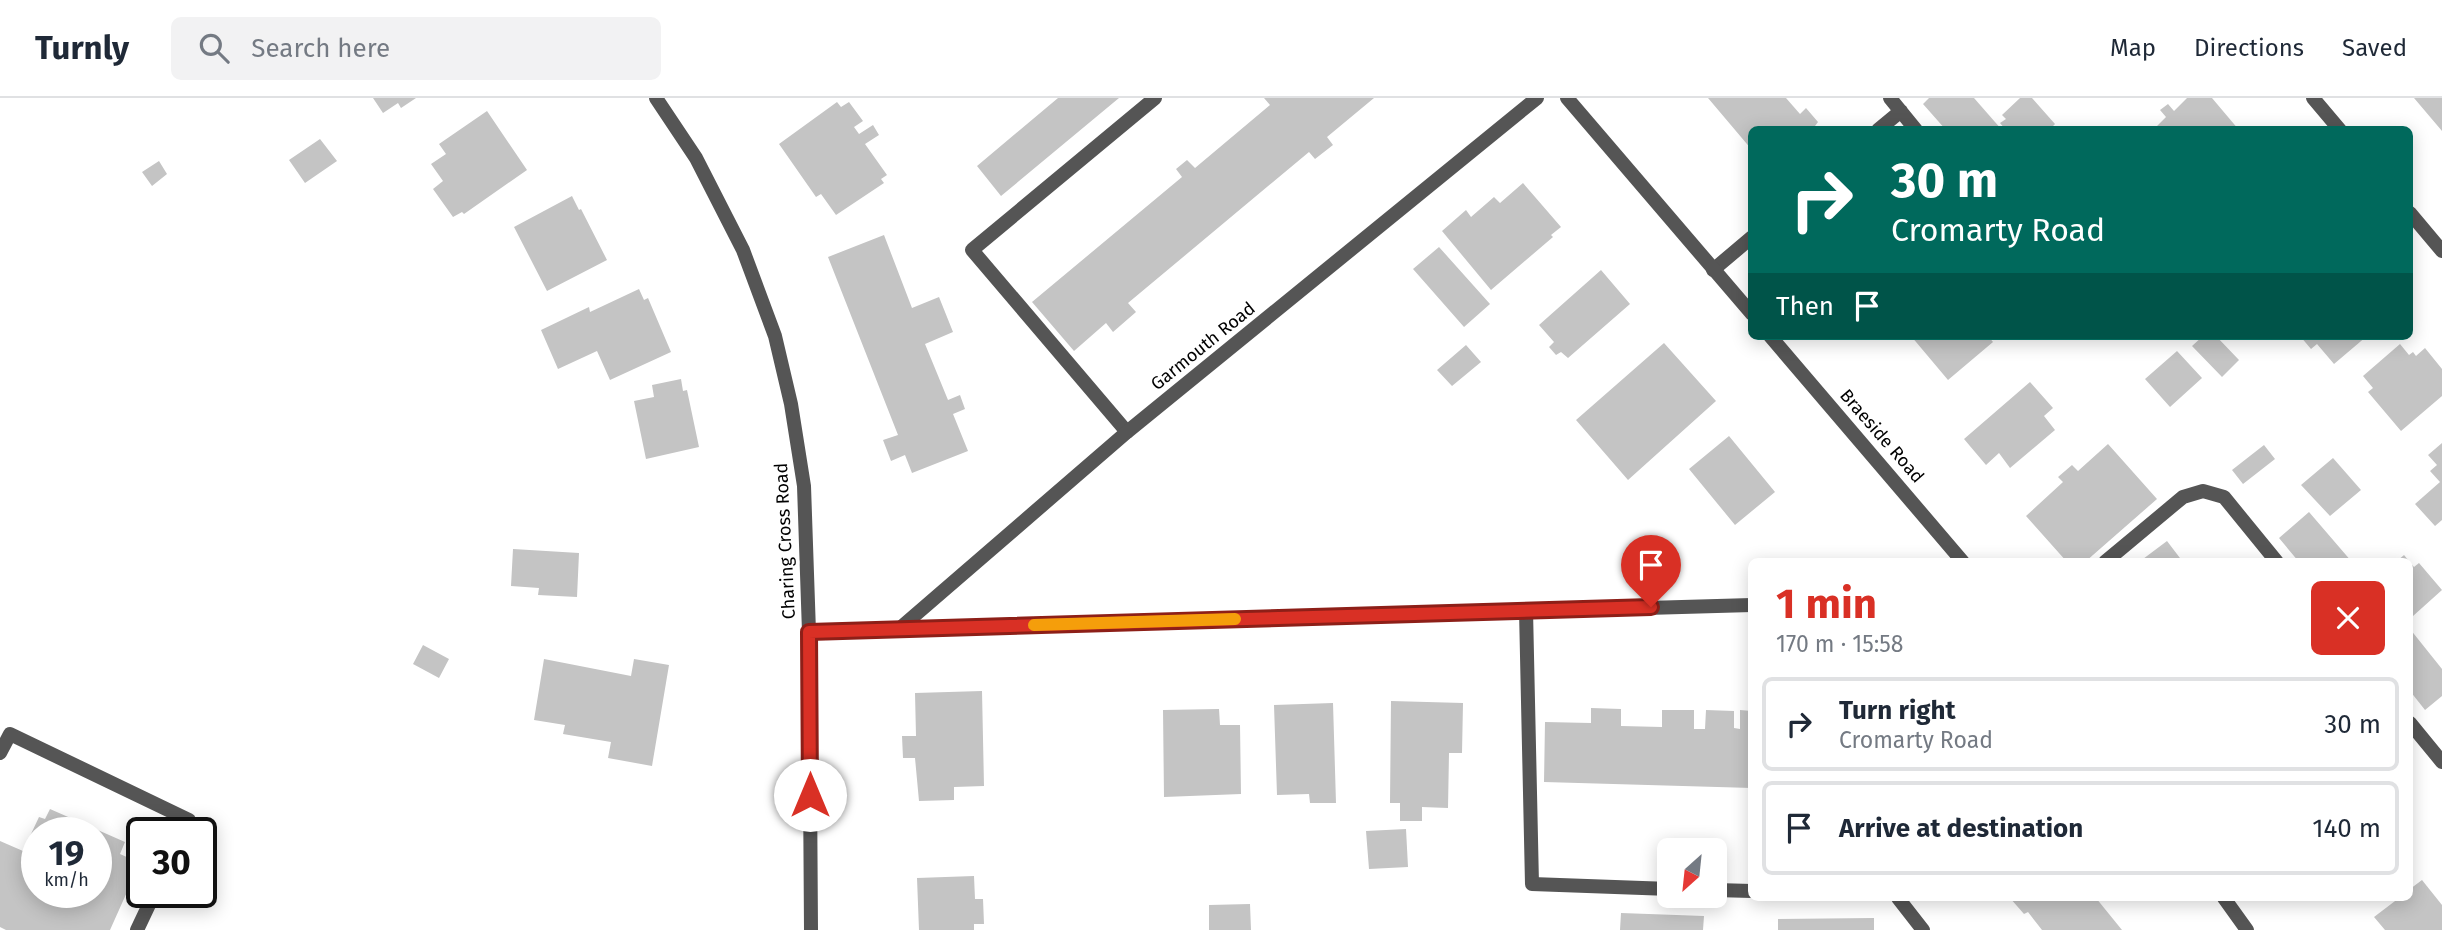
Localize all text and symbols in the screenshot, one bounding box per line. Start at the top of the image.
search box [171,17,661,80]
text: Turnly [35,28,129,68]
icon: search [195,29,233,67]
text: Search here [251,33,390,64]
text: Map [2110,34,2156,62]
text: Directions [2194,34,2304,62]
text: Saved [2342,34,2407,62]
text: 30 m [1891,151,1998,210]
icon: right [1776,154,1867,245]
text: Cromarty Road [1891,211,2105,249]
icon: arrive [1848,287,1886,325]
text: Then [1776,291,1834,322]
street label: Garmouth Road [1146,297,1260,395]
street label: Braeside Road [1835,385,1929,487]
street label: Charing Cross Road [770,462,800,620]
pin [1621,535,1681,607]
icon: arrive [1632,546,1670,584]
text: 1 min [1776,579,1877,629]
button: close [2311,581,2385,655]
text: 170 m · 15:58 [1776,630,1904,658]
text: Turn right [1839,695,1956,726]
icon: right [1780,705,1818,743]
text: 30 m [2324,709,2381,740]
text: Cromarty Road [1839,726,1993,754]
position arrow [773,758,847,832]
icon: arrive [1780,809,1818,847]
text: Arrive at destination [1839,813,2083,844]
text: 140 m [2312,813,2381,844]
speed limit sign: 30 [126,817,217,908]
text: 19 [49,832,84,874]
north arrow [1657,838,1727,908]
map controls [1657,838,1727,908]
text: km/h [44,869,89,891]

